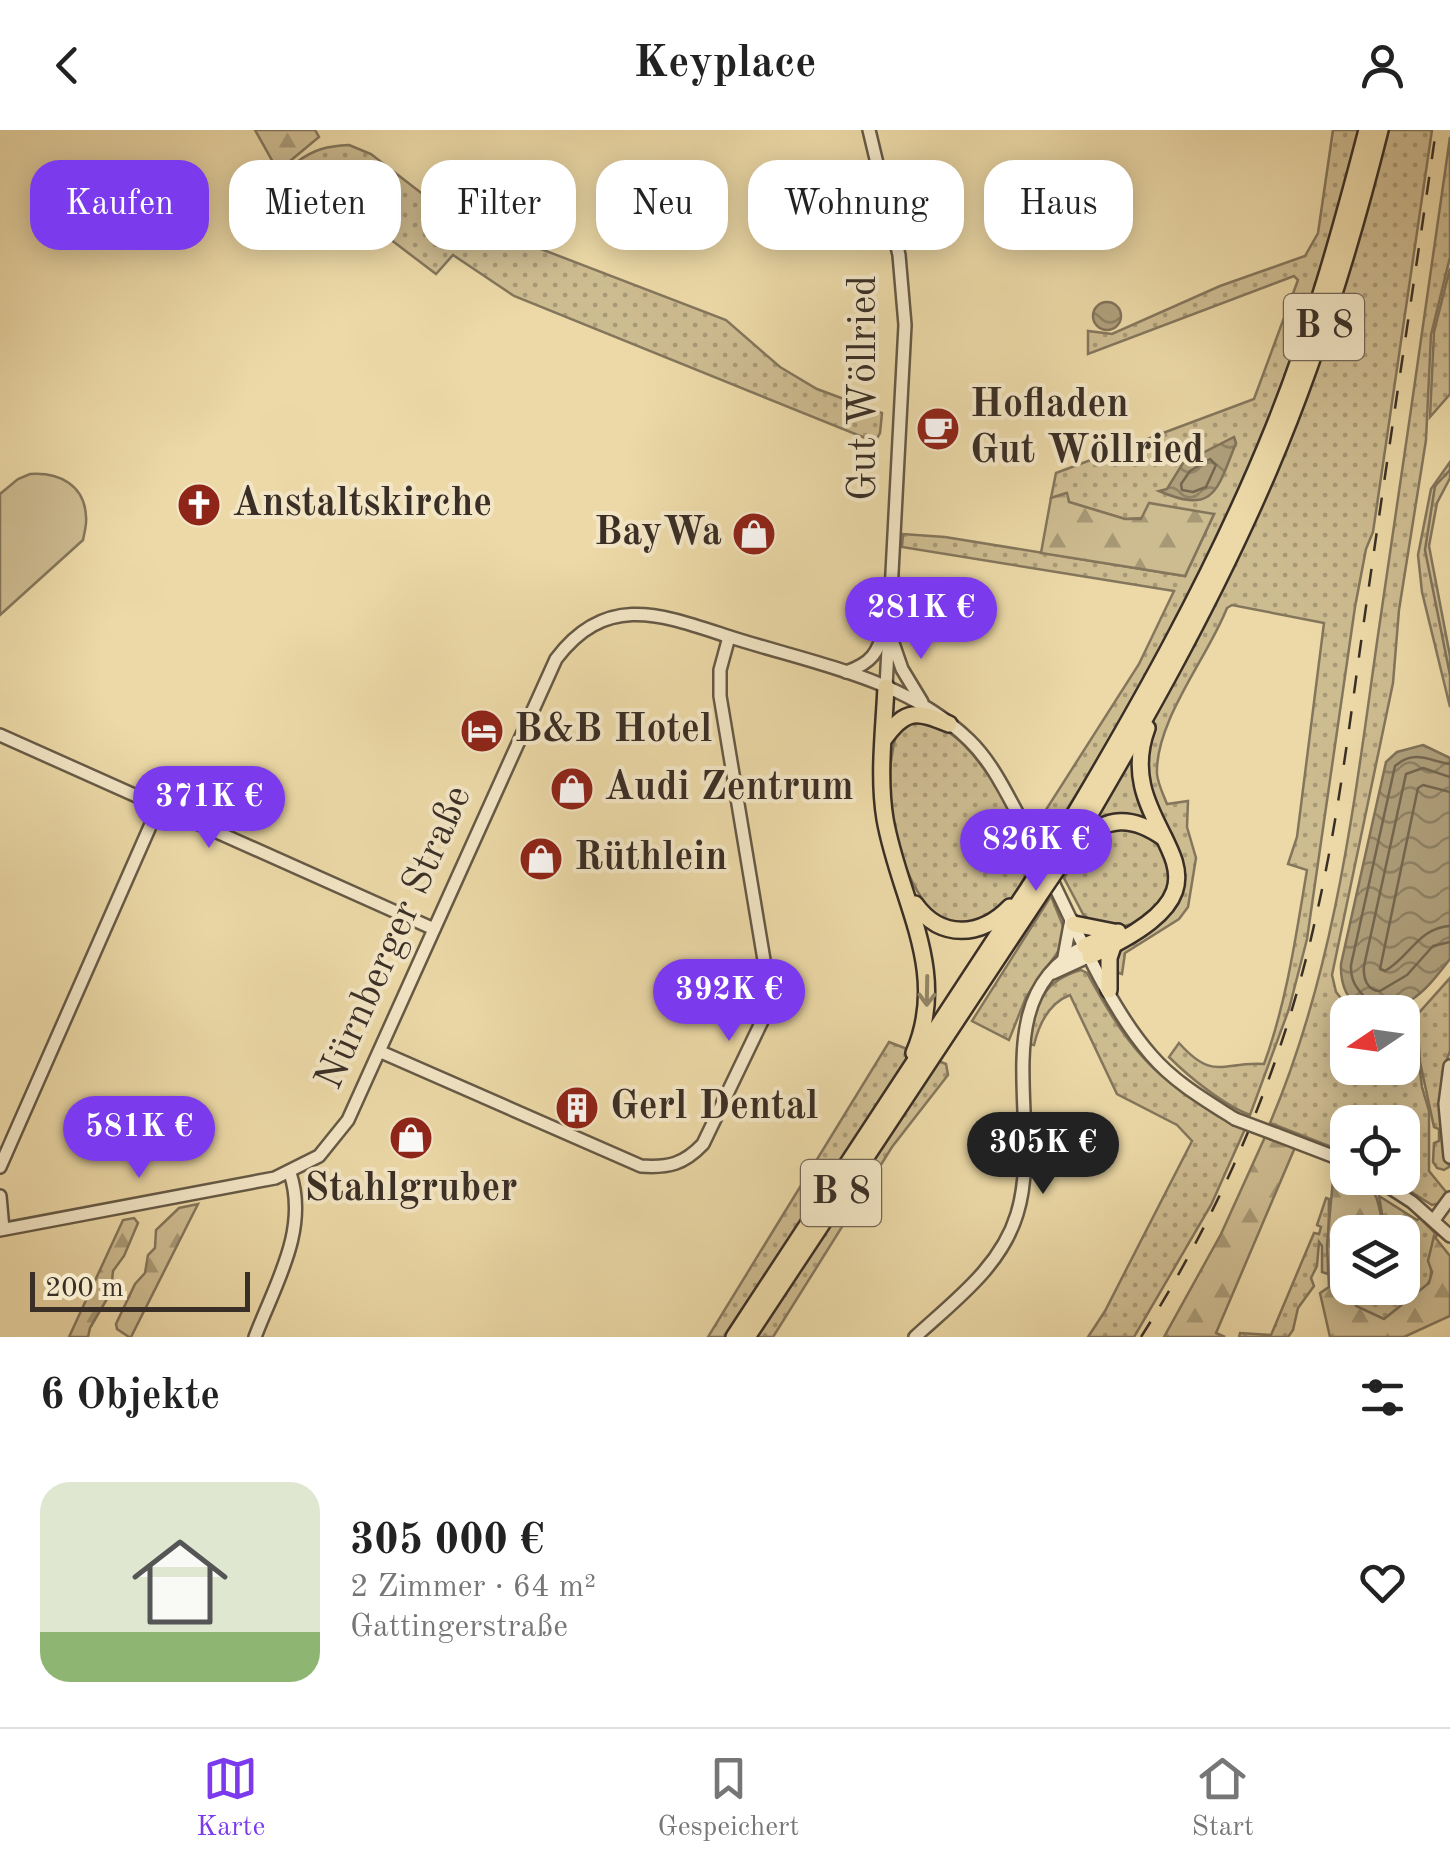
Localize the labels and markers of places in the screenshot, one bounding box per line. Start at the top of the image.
place label: Hofladen Gut Wöllried [970,386,1204,472]
cafe icon: Hofladen Gut Wöllried [915,406,961,452]
church icon: Anstaltskirche [176,482,222,528]
place label: Anstaltskirche [232,485,492,525]
shop icon: BayWa [731,511,777,557]
place label: BayWa [594,514,722,554]
pin: 281K € [840,577,1002,662]
hotel icon: B&B Hotel [459,708,505,754]
place label: B&B Hotel [514,711,712,751]
pin: 371K € [128,766,290,851]
shop icon: Audi Zentrum [549,766,595,812]
place label: Audi Zentrum [604,769,854,809]
pin: 826K € [955,809,1117,894]
shop icon: Rüthlein [518,836,564,882]
place label: Rüthlein [574,839,727,879]
pin: 392K € [648,959,810,1044]
building icon: Gerl Dental [554,1085,600,1131]
place label: Gerl Dental [610,1088,818,1128]
pin: 581K € [58,1096,220,1181]
pin: 305K € [962,1112,1124,1197]
shop icon: Stahlgruber [388,1115,434,1161]
place label: Stahlgruber [304,1170,518,1210]

